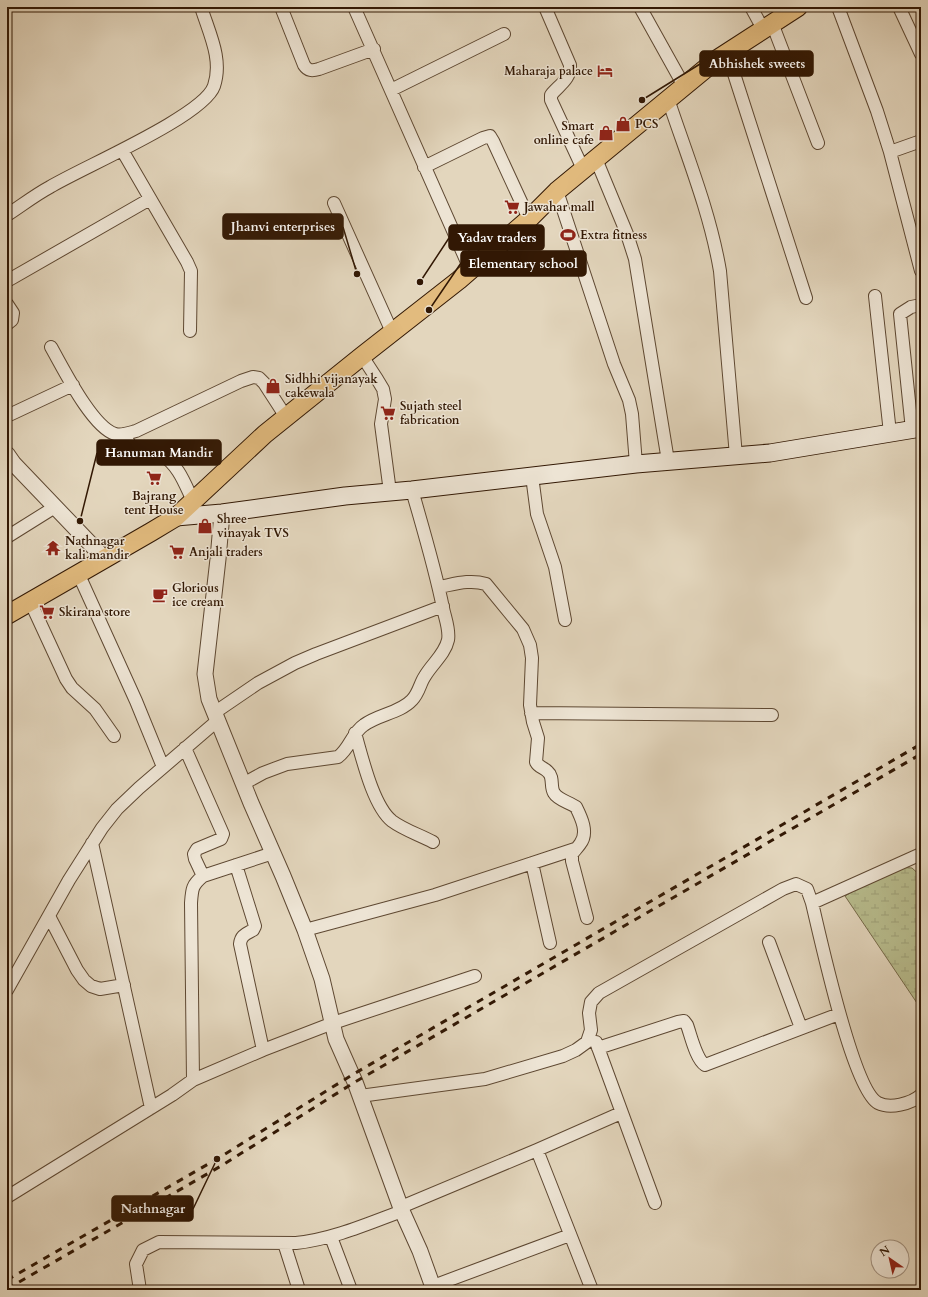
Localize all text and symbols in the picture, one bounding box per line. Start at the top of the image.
callout: Abhishek sweets [700,51,813,76]
text: Abhishek sweets [709,55,805,73]
hotel icon: Maharaja palace [596,62,614,80]
place label: Maharaja palace [504,63,593,79]
shop icon: PCS [614,115,632,133]
place label: PCS [635,116,658,132]
place label: Smart online cafe [534,118,595,148]
shop icon: Smart online cafe [597,124,615,142]
supermarket icon: Jawahar mall [503,198,521,216]
place label: Jawahar mall [522,199,595,215]
callout: Jhanvi enterprises [223,214,343,239]
text: Jhanvi enterprises [229,218,335,236]
callout: Yadav traders [449,225,544,250]
sports icon: Extra fitness [559,226,577,244]
place label: Extra fitness [580,227,647,243]
text: Yadav traders [457,229,537,247]
callout: Elementary school [461,251,586,276]
text: Elementary school [468,255,578,273]
place label: Sidhhi vijanayak cakewala [285,371,378,401]
shop icon: Sidhhi vijanayak cakewala [264,377,282,395]
place label: Sujath steel fabrication [400,398,462,428]
supermarket icon: Sujath steel fabrication [379,404,397,422]
callout: Hanuman Mandir [97,440,221,465]
text: Hanuman Mandir [105,444,214,462]
supermarket icon: Bajrang tent House [145,469,163,487]
place label: Bajrang tent House [124,488,184,518]
place label: Shree vinayak TVS [217,511,289,541]
shop icon: Shree vinayak TVS [196,517,214,535]
place label: Nathnagar kali mandir [65,533,129,563]
temple icon: Nathnagar kali mandir [44,539,62,557]
supermarket icon: Anjali traders [168,543,186,561]
place label: Anjali traders [189,544,263,560]
place label: Glorious ice cream [172,580,225,610]
cafe icon: Glorious ice cream [151,586,169,604]
supermarket icon: Skirana store [38,603,56,621]
place label: Skirana store [59,604,130,620]
callout: Nathnagar [112,1196,193,1221]
text: Nathnagar [121,1200,186,1218]
north arrow [870,1239,910,1279]
text: N [877,1242,893,1260]

